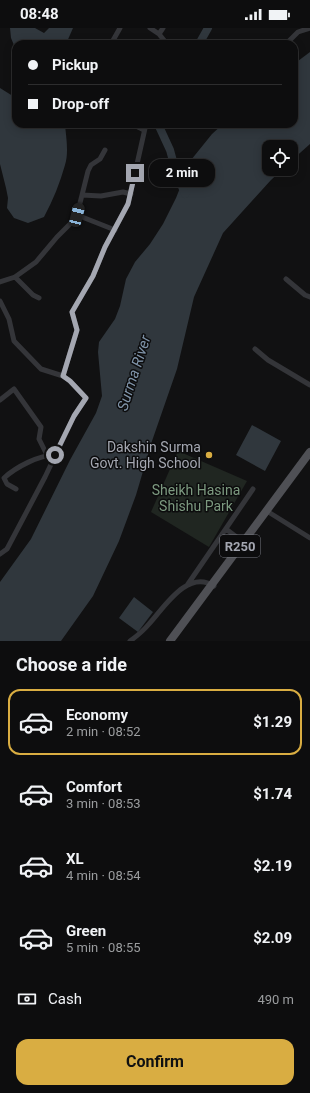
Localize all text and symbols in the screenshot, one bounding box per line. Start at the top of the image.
text: 08:48 [20,5,59,23]
text: Pickup [52,56,98,74]
text: Drop-off [52,95,109,113]
map controls [262,140,298,176]
button: locate [262,140,298,176]
callout: 2 min [149,159,215,187]
route end [126,164,144,182]
text: 2 min [166,165,198,180]
car [68,202,86,228]
water label: Surma River [113,332,155,413]
place label: Dakshin Surma Govt. High School [90,439,201,471]
route start [46,446,64,464]
marker: Dakshin Surma Govt. High School [204,450,214,460]
park label: Sheikh Hasina Shishu Park [152,482,240,514]
road number: R250 [220,535,260,557]
text: Choose a ride [16,654,127,675]
icon: car [18,704,54,740]
text: Economy [66,706,128,724]
text: $1.29 [253,713,292,731]
text: 2 min · 08:52 [66,724,141,739]
icon: car [18,776,54,812]
text: Comfort [66,778,122,796]
text: $1.74 [253,785,292,803]
text: 3 min · 08:53 [66,796,141,811]
icon: car [18,848,54,884]
text: XL [66,850,84,868]
text: $2.19 [253,857,292,875]
text: 4 min · 08:54 [66,868,141,883]
icon: car [18,920,54,956]
text: Green [66,922,106,940]
text: $2.09 [253,929,292,947]
text: 5 min · 08:55 [66,940,141,955]
icon: cash [16,988,38,1010]
text: Cash [48,990,82,1008]
text: 490 m [257,992,294,1007]
button: Confirm [16,1039,294,1085]

